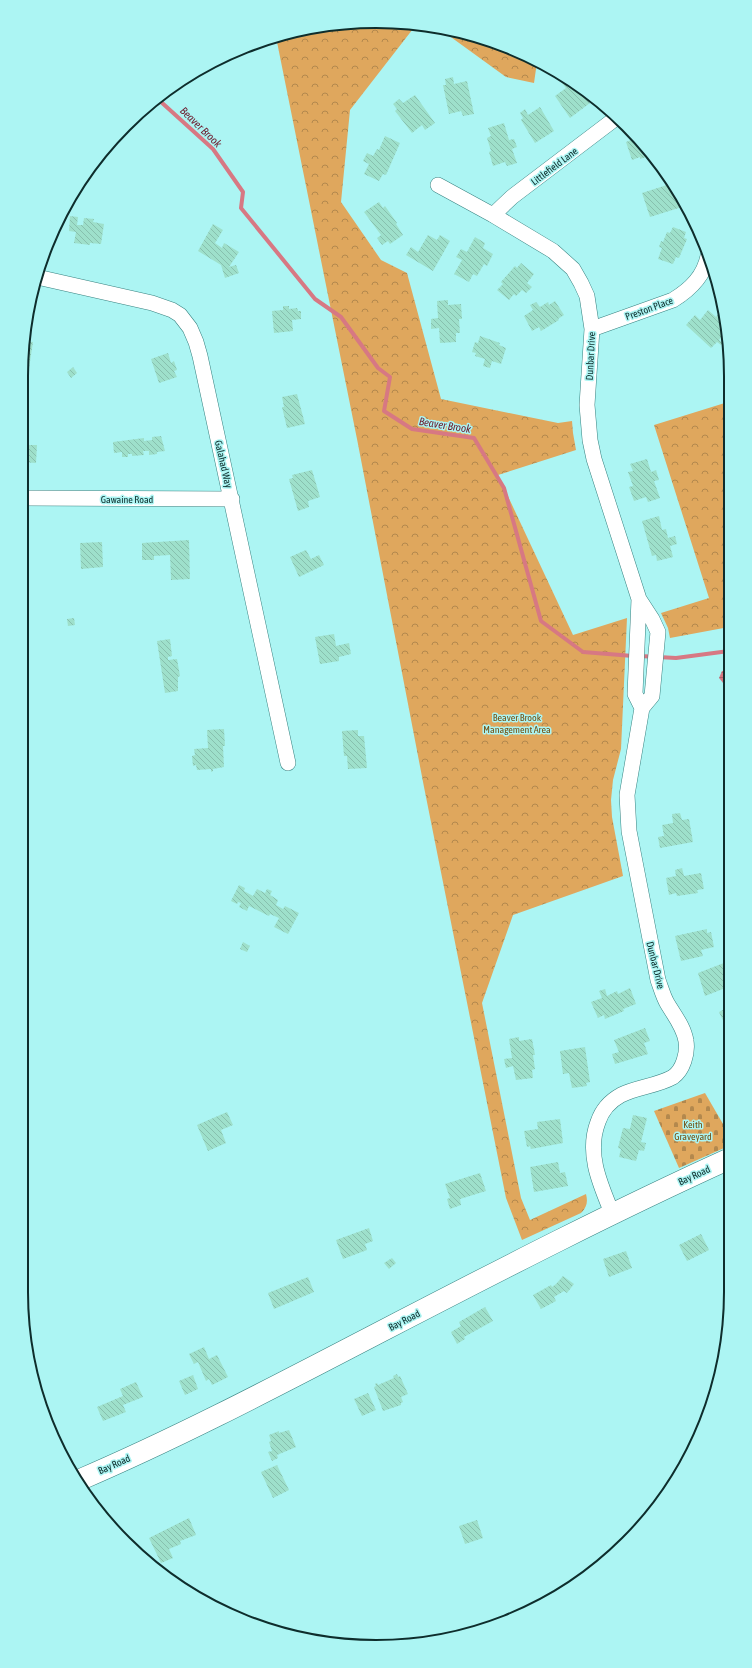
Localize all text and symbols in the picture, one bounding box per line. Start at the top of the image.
water label: Beaver Brook [178,104,224,150]
street label: Littlefield Lane [529,145,580,187]
street label: Preston Place [624,295,675,322]
street label: Dunbar Drive [584,331,597,380]
water label: Beaver Brook [418,415,472,435]
street label: Galahad Way [213,439,234,489]
street label: Gawaine Road [101,494,154,505]
park label: Beaver Brook Management Area [483,712,551,735]
street label: Dunbar Drive [644,940,667,990]
park label: Keith Graveyard [674,1119,712,1142]
street label: Bay Road [676,1163,712,1188]
street label: Bay Road [387,1308,422,1333]
street label: Bay Road [96,1452,132,1476]

